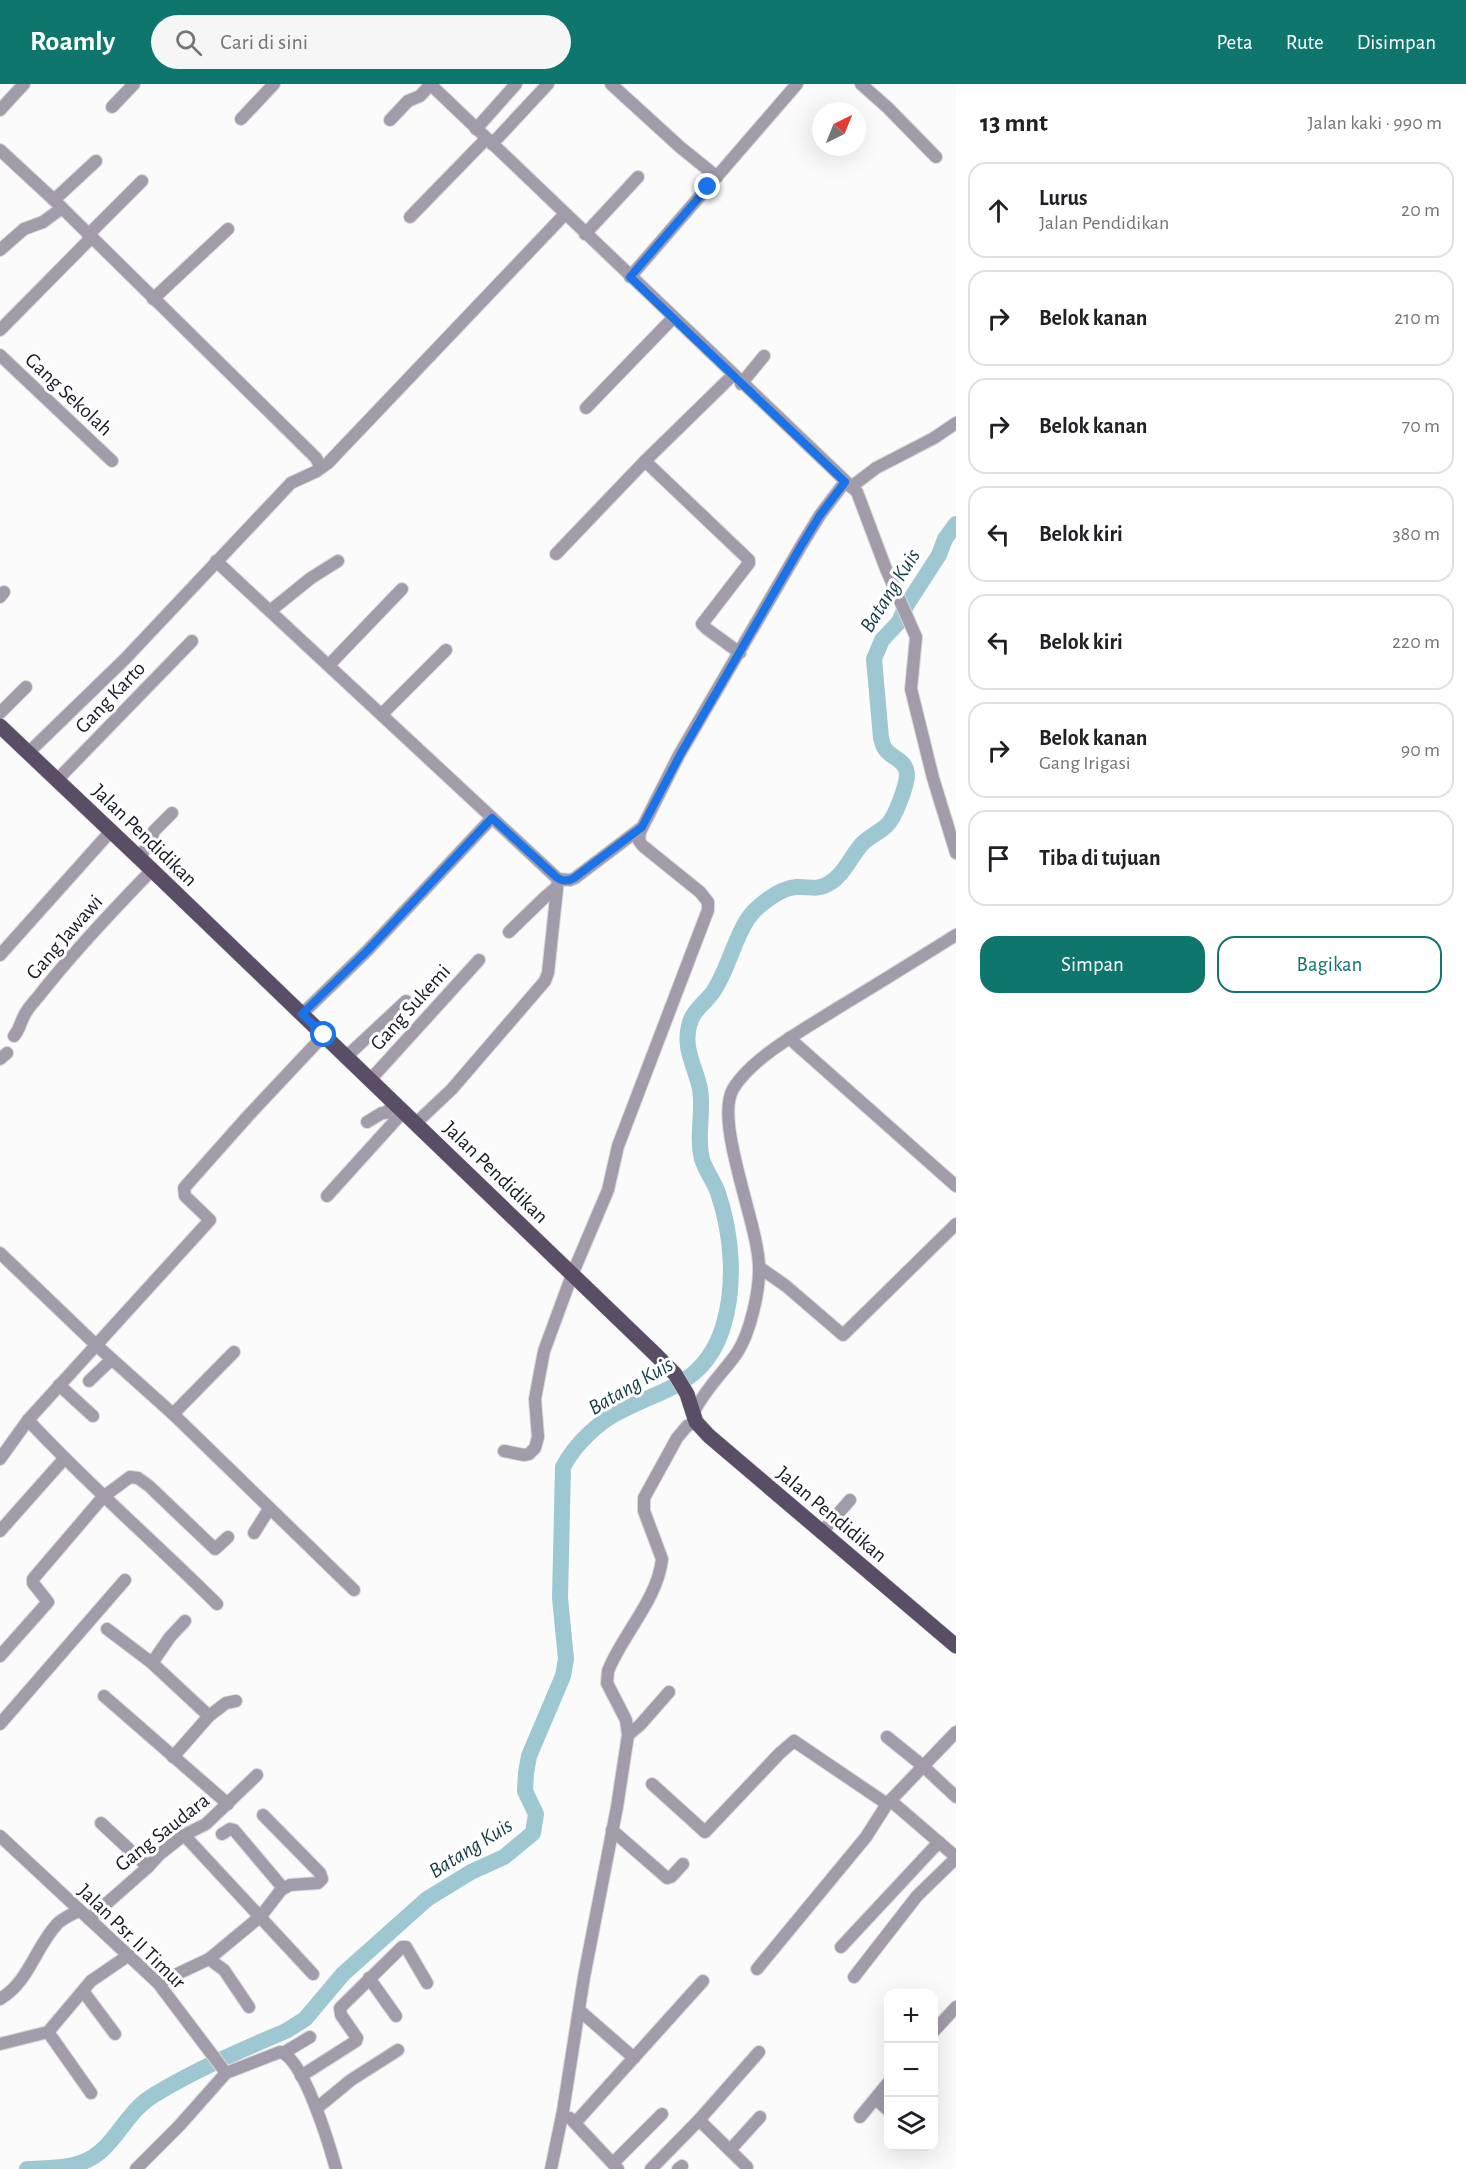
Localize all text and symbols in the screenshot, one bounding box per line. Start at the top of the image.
search box [151,15,571,69]
icon: search [172,26,205,59]
text: Roamly [30,28,115,56]
text: Cari di sini [220,31,308,53]
text: Peta [1217,32,1253,53]
text: Rute [1286,32,1324,53]
text: Disimpan [1357,32,1436,53]
north arrow [812,102,866,156]
text: 13 mnt [980,110,1048,136]
text: Jalan kaki · 990 m [1308,113,1442,133]
route end [694,173,720,199]
text: Lurus [1039,187,1088,209]
icon: ahead [982,194,1015,227]
text: 20 m [1401,200,1440,220]
text: Jalan Pendidikan [1039,213,1169,233]
icon: right [982,302,1015,335]
text: Belok kanan [1039,307,1147,329]
text: 210 m [1394,308,1440,328]
street label: Gang Sekolah [21,349,116,440]
icon: right [982,410,1015,443]
text: Belok kanan [1039,415,1147,437]
text: 70 m [1402,416,1440,436]
icon: left [982,518,1015,551]
text: Belok kiri [1039,523,1123,545]
text: 380 m [1392,524,1440,544]
water label: Batang Kuis [856,545,924,636]
icon: left [982,626,1015,659]
text: Belok kiri [1039,631,1123,653]
text: 220 m [1392,632,1440,652]
street label: Gang Karto [71,657,149,737]
text: Belok kanan [1039,727,1147,749]
icon: right [982,734,1015,767]
text: 90 m [1401,740,1440,760]
text: Gang Irigasi [1039,753,1131,773]
street label: Jalan Pendidikan [88,780,201,890]
icon: arrive [982,842,1015,875]
text: Tiba di tujuan [1039,847,1161,869]
street label: Gang Jawawi [22,891,107,984]
button: Simpan [980,936,1205,993]
button: Bagikan [1217,936,1442,993]
street label: Gang Sukemi [366,960,454,1054]
route start [310,1021,336,1047]
street label: Jalan Pendidikan [439,1117,552,1227]
water label: Batang Kuis [584,1353,677,1419]
street label: Jalan Pendidikan [773,1462,891,1566]
street label: Gang Saudara [111,1789,213,1875]
water label: Batang Kuis [425,1814,516,1882]
street label: Jalan Psr. II Timur [74,1880,190,1993]
map controls [884,1989,938,2151]
button: + [884,1989,938,2043]
button: − [884,2043,938,2097]
button: layers [884,2097,938,2151]

